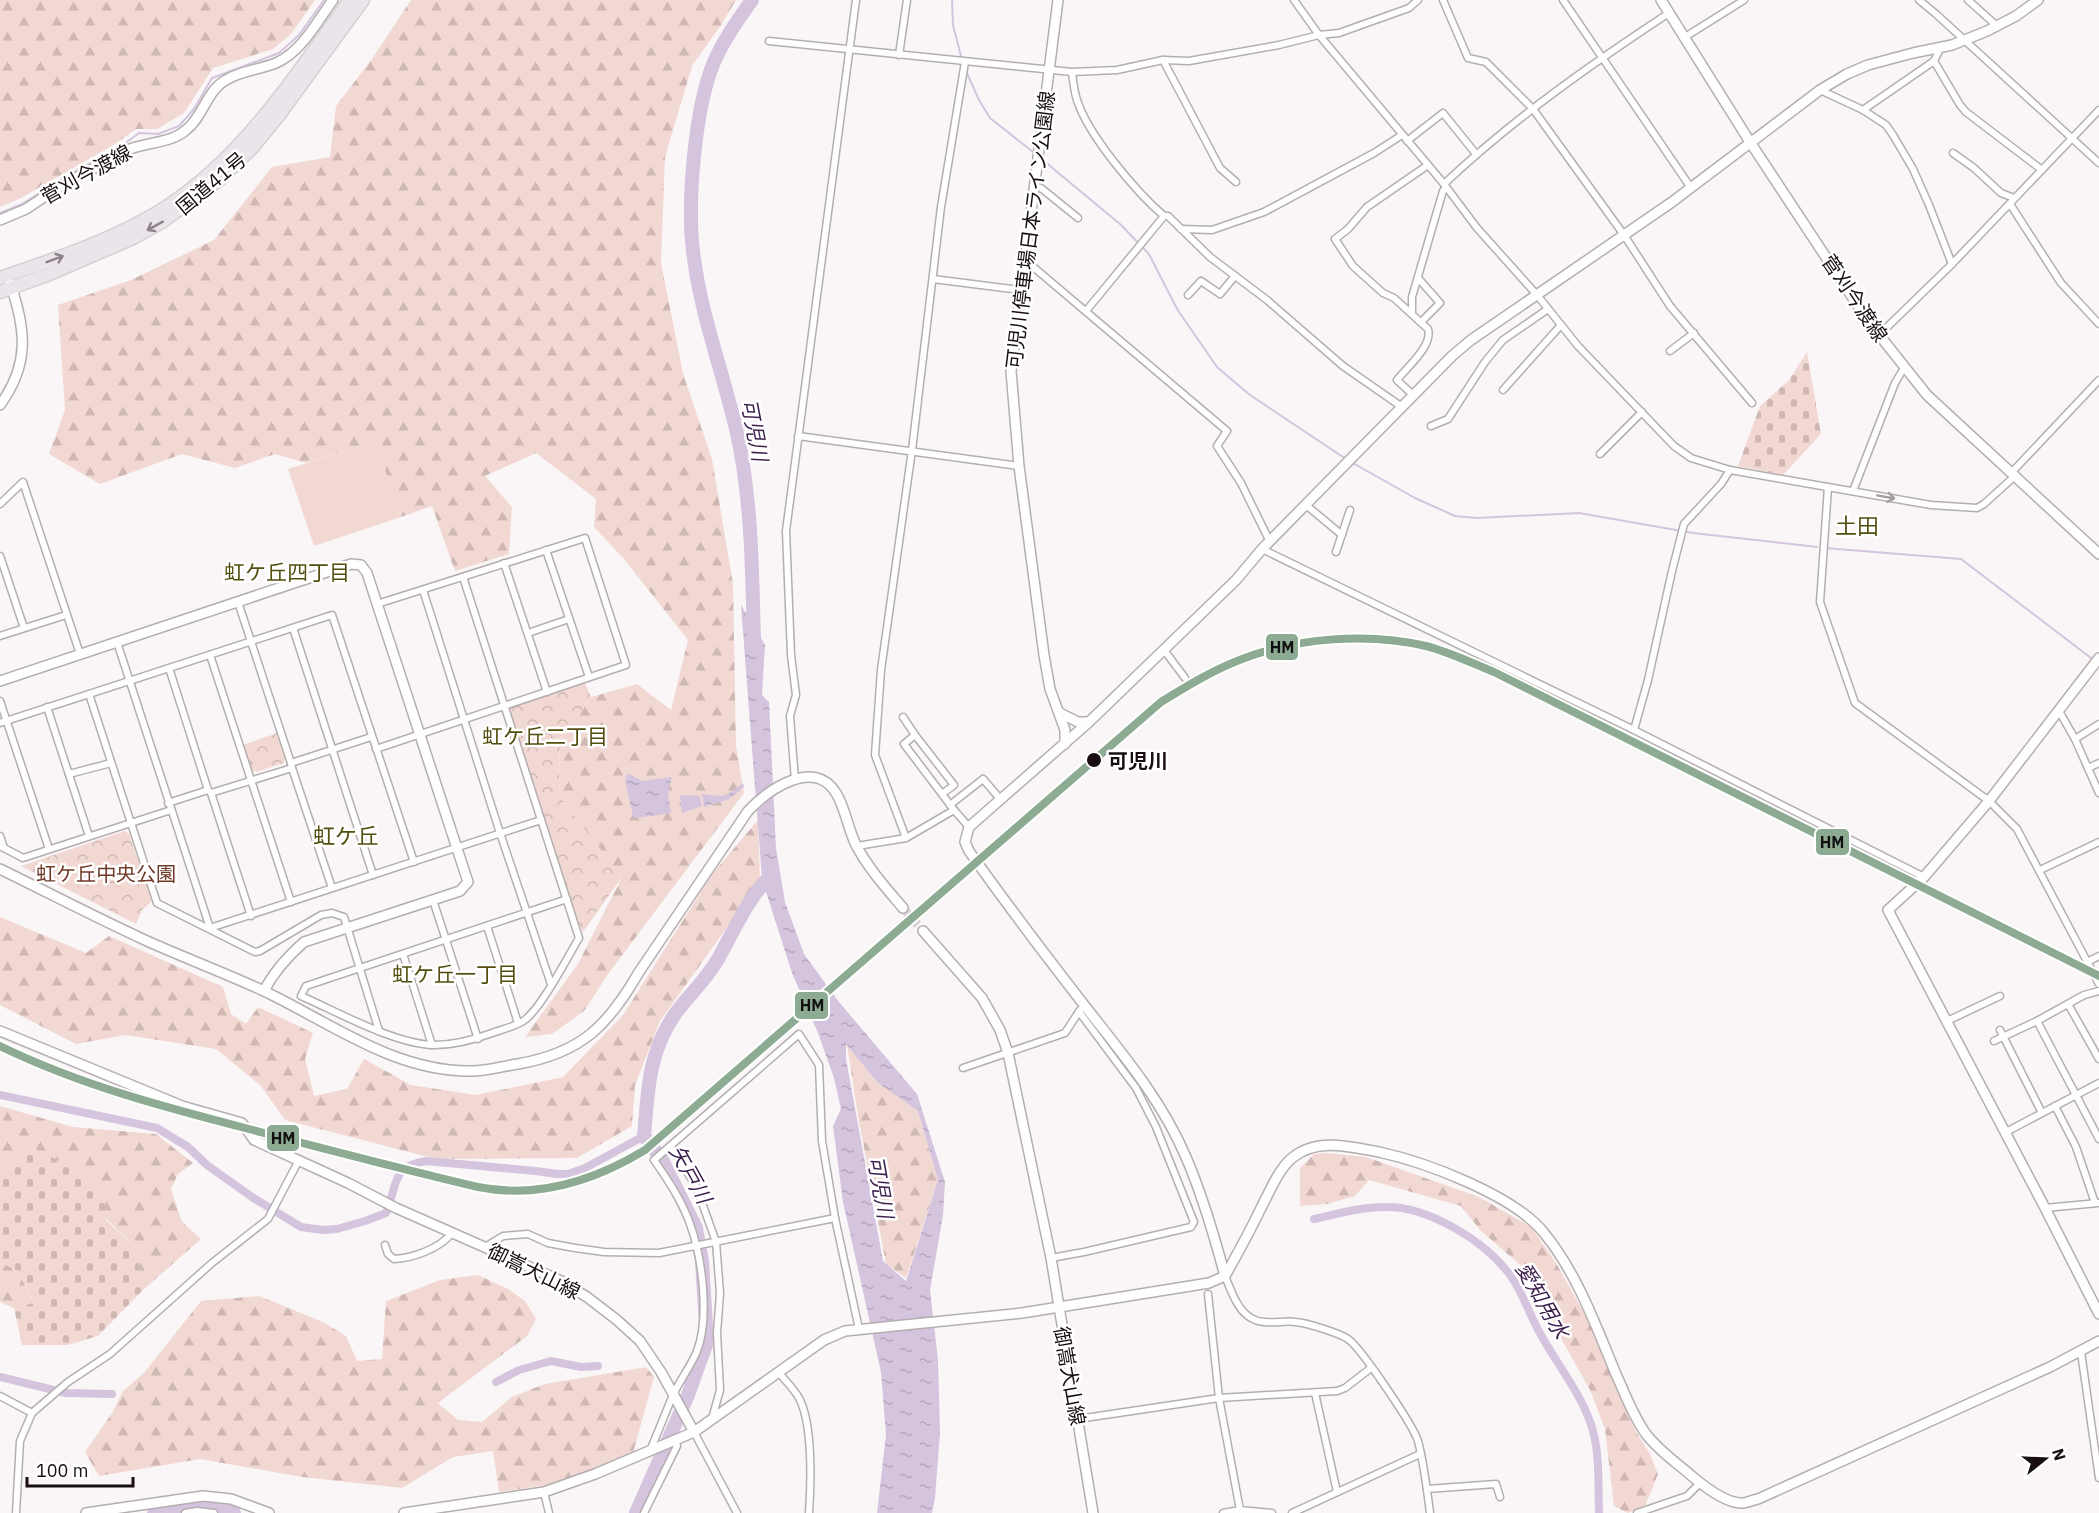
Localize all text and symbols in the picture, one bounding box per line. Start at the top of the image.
street label: 可児川停車場日本ライン公園線 [1000,89,1060,371]
street label: 菅刈今渡線 [36,138,136,210]
street label: 国道41号 [170,146,252,220]
one-way arrow [147,220,164,232]
street label: 菅刈今渡線 [1816,249,1894,347]
one-way arrow [46,253,64,264]
water label: 可児川 [735,396,775,466]
one-way arrow [1876,492,1895,503]
district label: 土田 [1835,511,1879,540]
district label: 虹ケ丘四丁目 [224,558,350,586]
line badge: HM [1265,633,1299,661]
text: HM [1270,637,1294,657]
district label: 虹ケ丘二丁目 [482,722,608,750]
place label: 可児川 [1108,747,1168,774]
marker: 可児川 [1085,751,1103,769]
district label: 虹ケ丘 [313,821,379,850]
line badge: HM [1815,828,1850,856]
text: HM [1820,832,1844,852]
park label: 虹ケ丘中央公園 [36,860,176,887]
district label: 虹ケ丘一丁目 [392,960,518,988]
line badge: HM [794,991,829,1020]
text: HM [800,995,824,1015]
line badge: HM [266,1124,300,1152]
text: HM [271,1128,295,1148]
water label: 矢戸川 [663,1140,719,1210]
water label: 可児川 [862,1154,901,1222]
street label: 御嵩犬山線 [483,1237,585,1305]
water label: 愛知用水 [1510,1257,1577,1345]
street label: 御嵩犬山線 [1048,1324,1092,1428]
north arrow [2015,1429,2075,1489]
text: N [2048,1446,2071,1463]
scale bar [27,1450,134,1488]
text: 100 m [36,1459,88,1482]

